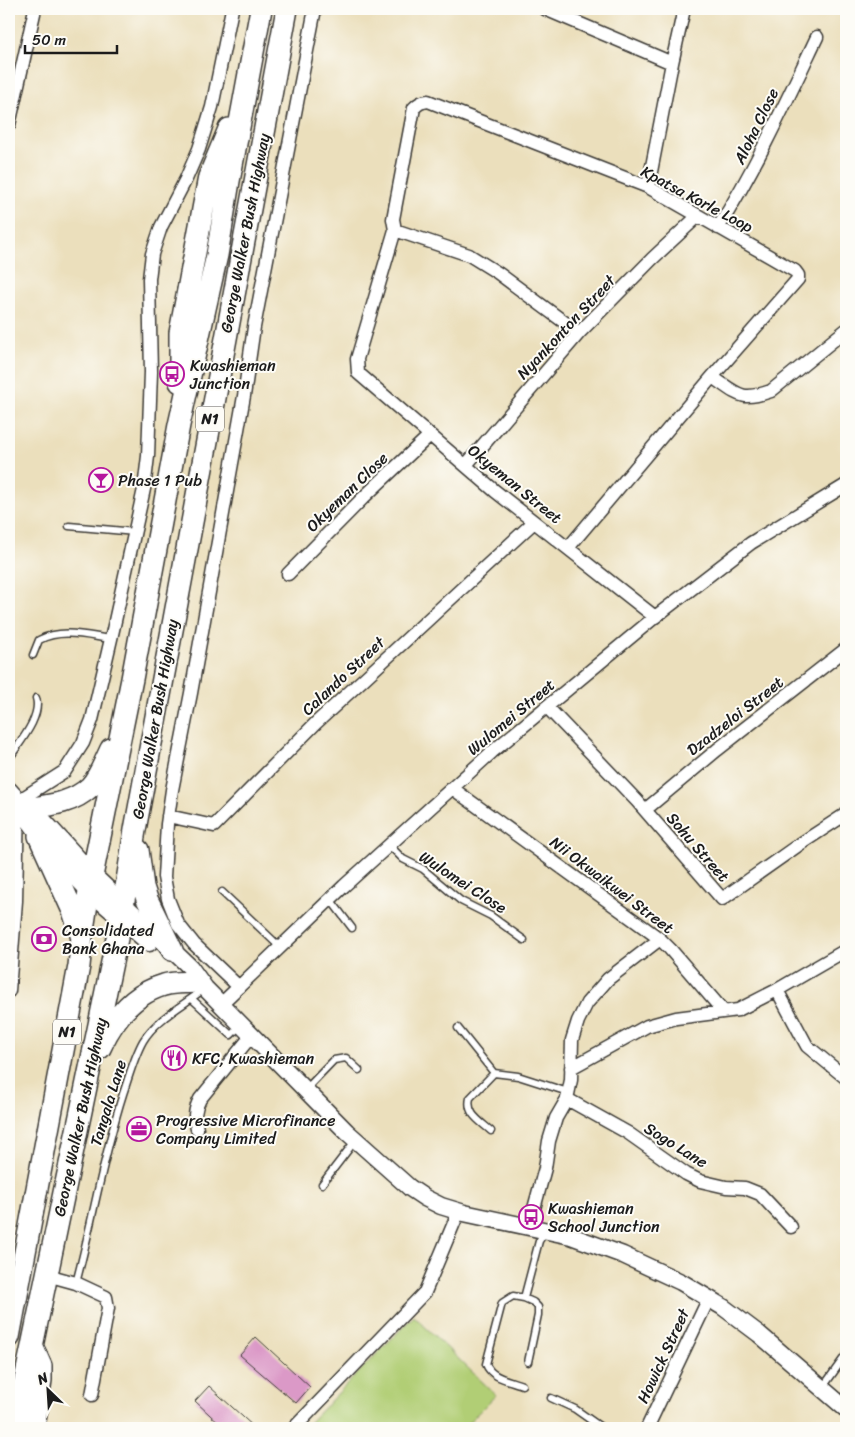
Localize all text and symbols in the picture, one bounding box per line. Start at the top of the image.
scale bar [25,22,118,54]
text: 50 m [32,27,67,53]
street label: Aloha Close [725,83,787,170]
street label: George Walker Bush Highway [211,130,279,335]
street label: Kpatsa Korle Loop [635,157,759,241]
street label: Nyankonton Street [509,267,623,386]
place label: Kwashieman Junction [189,351,276,398]
bus stop icon: Kwashieman Junction [159,361,185,387]
road number: N1 [196,406,224,432]
street label: Okyeman Street [461,437,569,531]
street label: Okyeman Close [299,445,395,539]
place label: Phase 1 Pub [118,466,202,495]
bar icon: Phase 1 Pub [88,467,114,493]
street label: George Walker Bush Highway [123,616,187,821]
street label: Calando Street [294,629,392,723]
street label: Dzadzeloi Street [680,669,790,763]
street label: Wulomei Street [460,671,562,763]
street label: Sohu Street [659,805,737,889]
street label: Nii Okwaikwei Street [543,828,681,942]
street label: Wulomei Close [413,843,513,922]
place label: Consolidated Bank Ghana [62,916,155,963]
bank icon: Consolidated Bank Ghana [31,926,57,952]
street label: George Walker Bush Highway [45,1014,115,1219]
road number: N1 [53,1020,81,1044]
place label: KFC, Kwashieman [192,1044,314,1073]
restaurant icon: KFC, Kwashieman [161,1045,187,1071]
street label: Tangala Lane [81,1056,135,1150]
place label: Progressive Microfinance Company Limited [156,1106,336,1153]
street label: Sogo Lane [638,1114,714,1176]
office icon: Progressive Microfinance Company Limited [126,1116,152,1142]
place label: Kwashieman School Junction [548,1194,660,1241]
bus stop icon: Kwashieman School Junction [518,1204,544,1230]
street label: Howick Street [628,1303,698,1408]
north arrow [22,1364,72,1414]
text: N [32,1365,53,1392]

